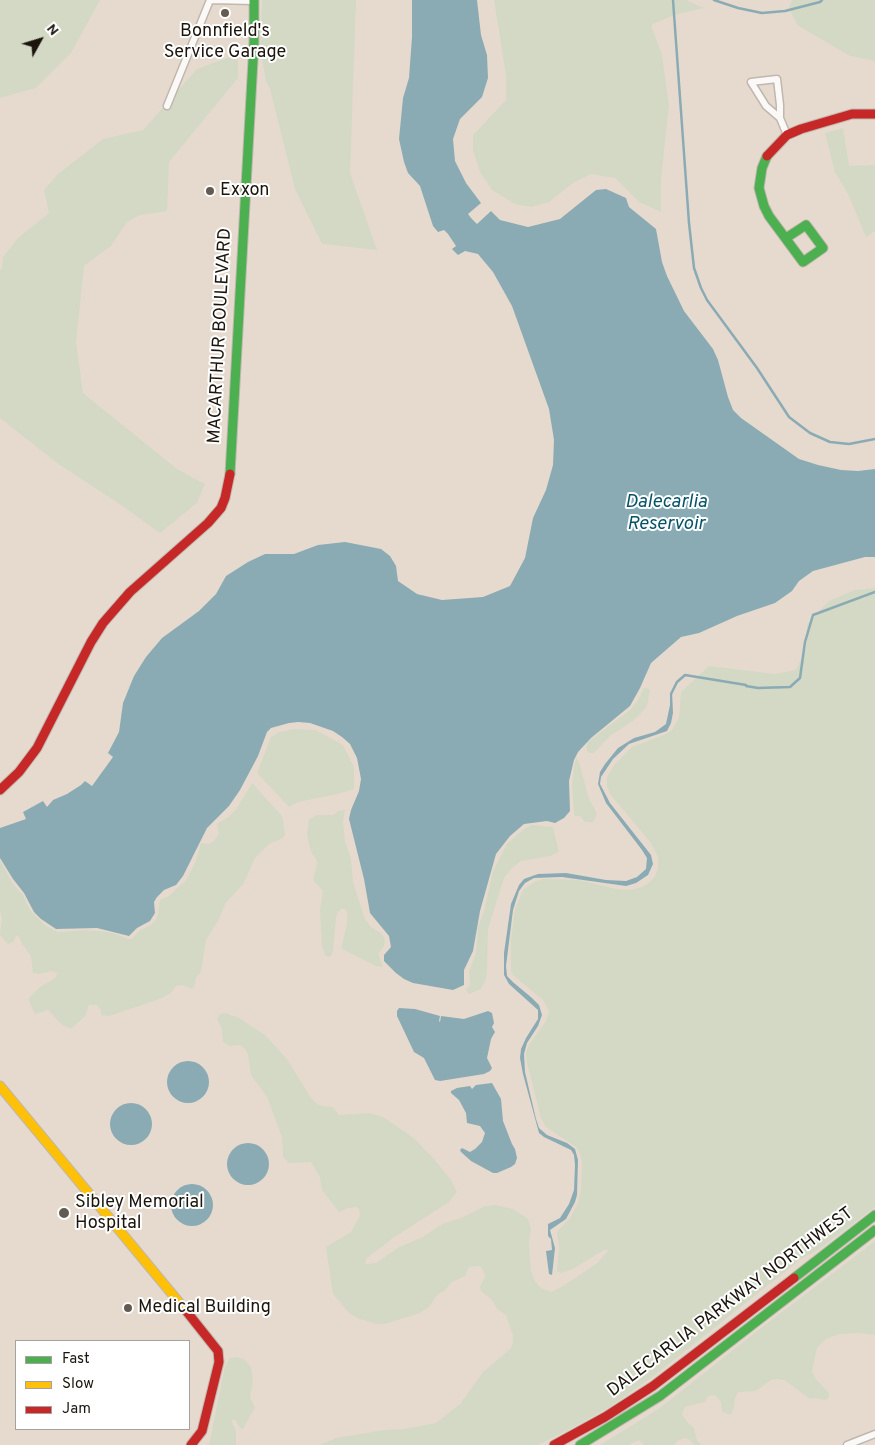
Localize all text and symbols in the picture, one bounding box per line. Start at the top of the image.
marker: Bonnfield's Service Garage [219,7,231,19]
north arrow [15,15,65,65]
text: N [42,21,62,40]
place label: Bonnfield's Service Garage [164,21,286,64]
place label: Exxon [220,180,269,202]
marker: Exxon [204,185,216,197]
street label: MACARTHUR BOULEVARD [205,228,237,444]
water label: Dalecarlia Reservoir [625,492,707,536]
place label: Sibley Memorial Hospital [75,1192,204,1234]
street label: DALECARLIA PARKWAY NORTHWEST [604,1203,858,1403]
marker: Sibley Memorial Hospital [57,1206,71,1220]
place label: Medical Building [138,1297,271,1319]
marker: Medical Building [122,1302,134,1314]
legend [15,1340,190,1430]
text: Fast [62,1350,90,1369]
text: Slow [62,1375,94,1394]
text: Jam [62,1400,91,1419]

